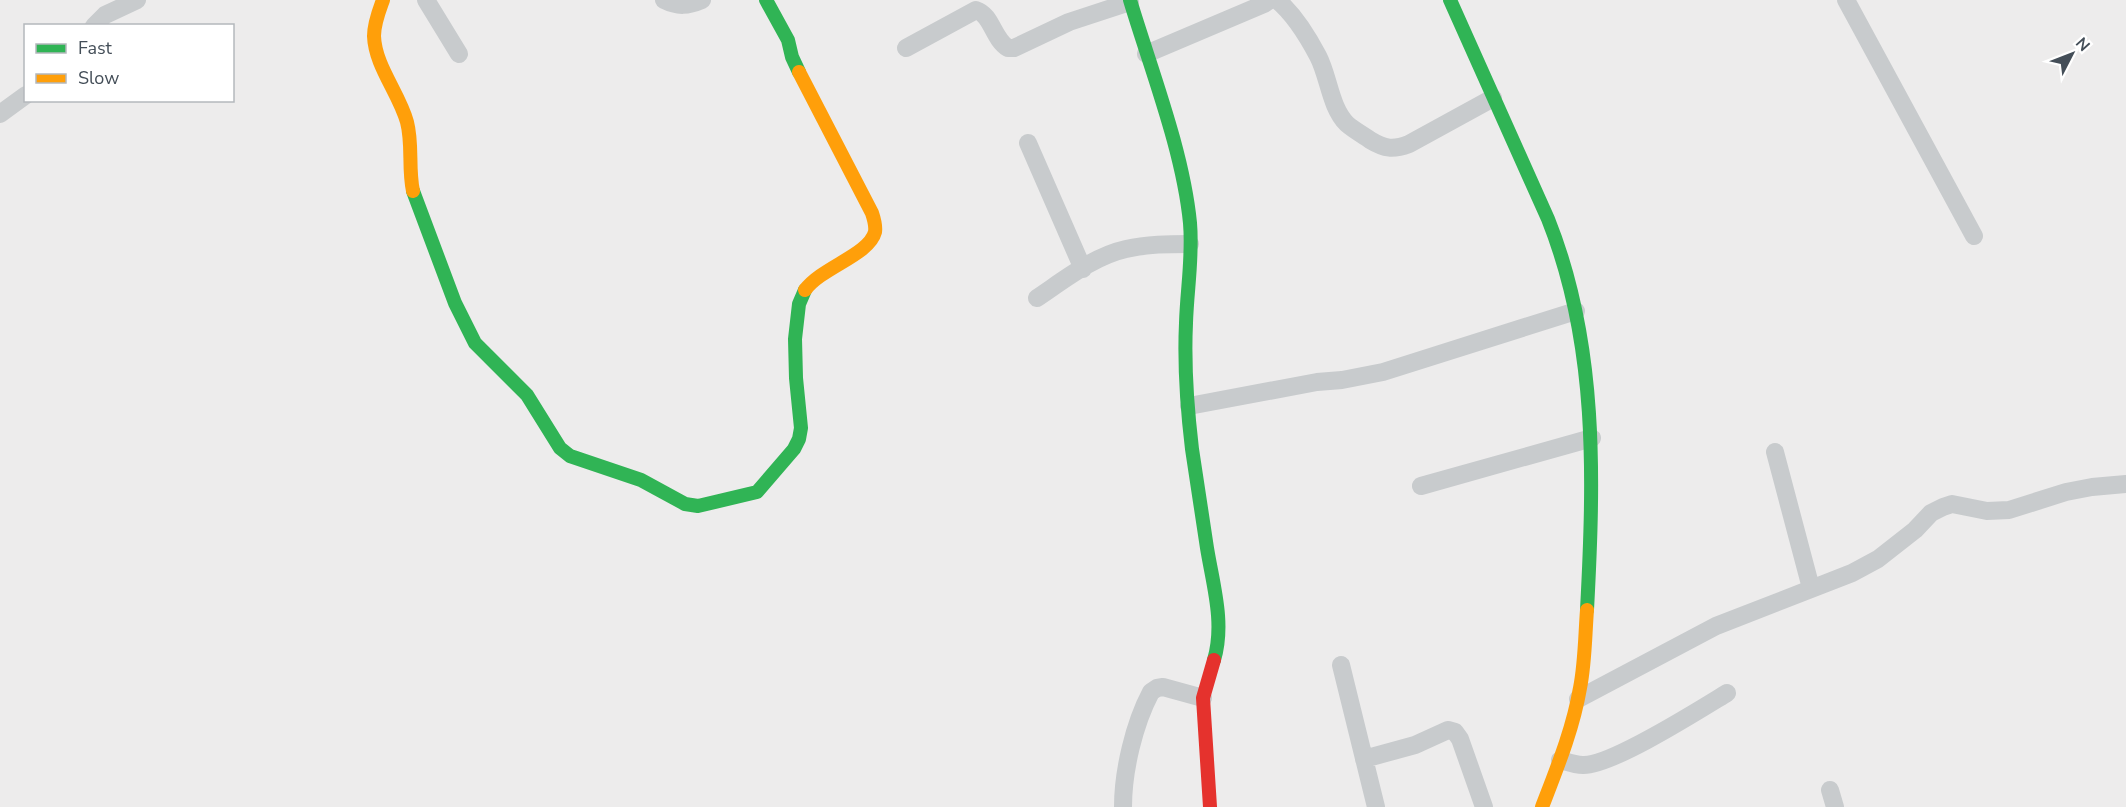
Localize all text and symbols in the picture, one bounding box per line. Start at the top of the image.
legend [24,24,234,102]
north arrow [2042,24,2102,84]
text: N [2070,33,2095,56]
text: Fast [78,36,113,60]
text: Slow [78,66,119,90]

